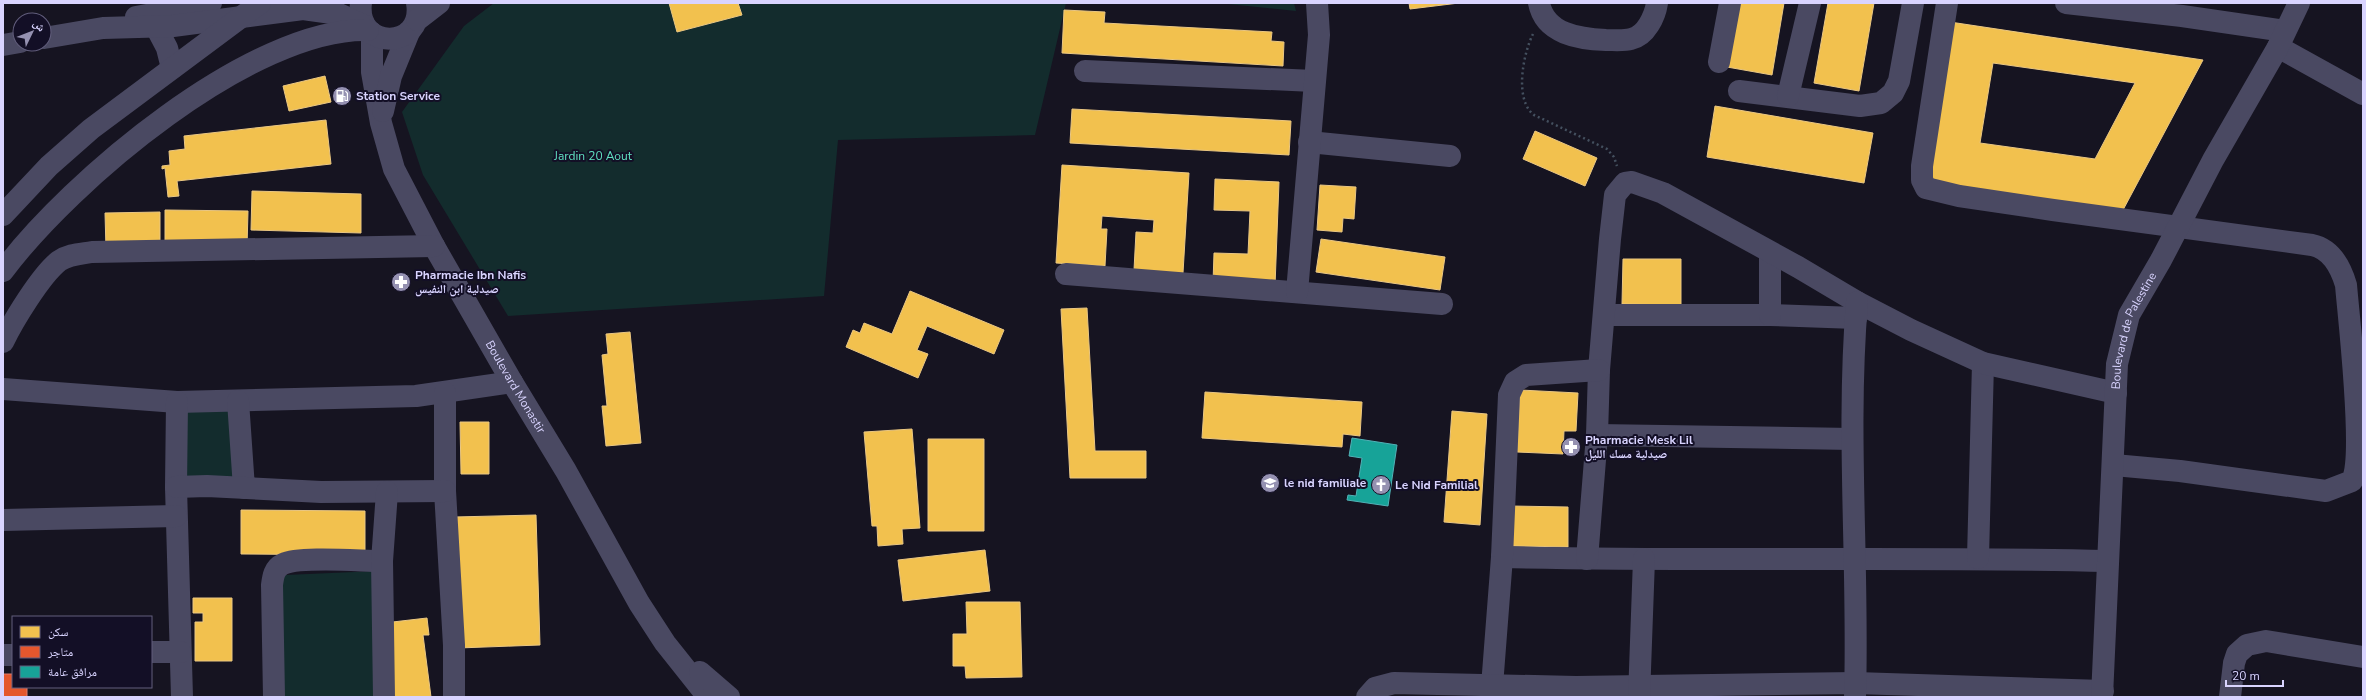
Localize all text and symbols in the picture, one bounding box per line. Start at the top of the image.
north arrow [12,12,52,52]
text: ش [29,16,49,35]
fuel station icon: Station Service [331,85,353,107]
place label: Station Service [356,88,441,104]
park label: Jardin 20 Aout [553,148,633,164]
place label: Pharmacie Ibn Nafis صيدلية ابن النفيس [415,267,526,297]
street label: Boulevard de Palestine [2108,269,2160,390]
pharmacy icon: Pharmacie Ibn Nafis صيدلية ابن النفيس [390,271,412,293]
street label: Boulevard Monastir [482,337,550,437]
place label: Pharmacie Mesk Lil صيدلية مسك الليل [1585,432,1693,462]
pharmacy icon: Pharmacie Mesk Lil صيدلية مسك الليل [1560,436,1582,458]
school or university icon: le nid familiale [1259,472,1281,494]
church icon: Le Nid Familial [1370,474,1392,496]
place label: le nid familiale [1284,475,1367,491]
place label: Le Nid Familial [1395,477,1478,493]
legend [12,616,152,688]
text: سكن [48,624,69,640]
text: متاجر [47,644,73,660]
scale bar [2226,662,2283,688]
text: مرافق عامة [48,664,97,680]
text: 20 m [2232,668,2260,684]

